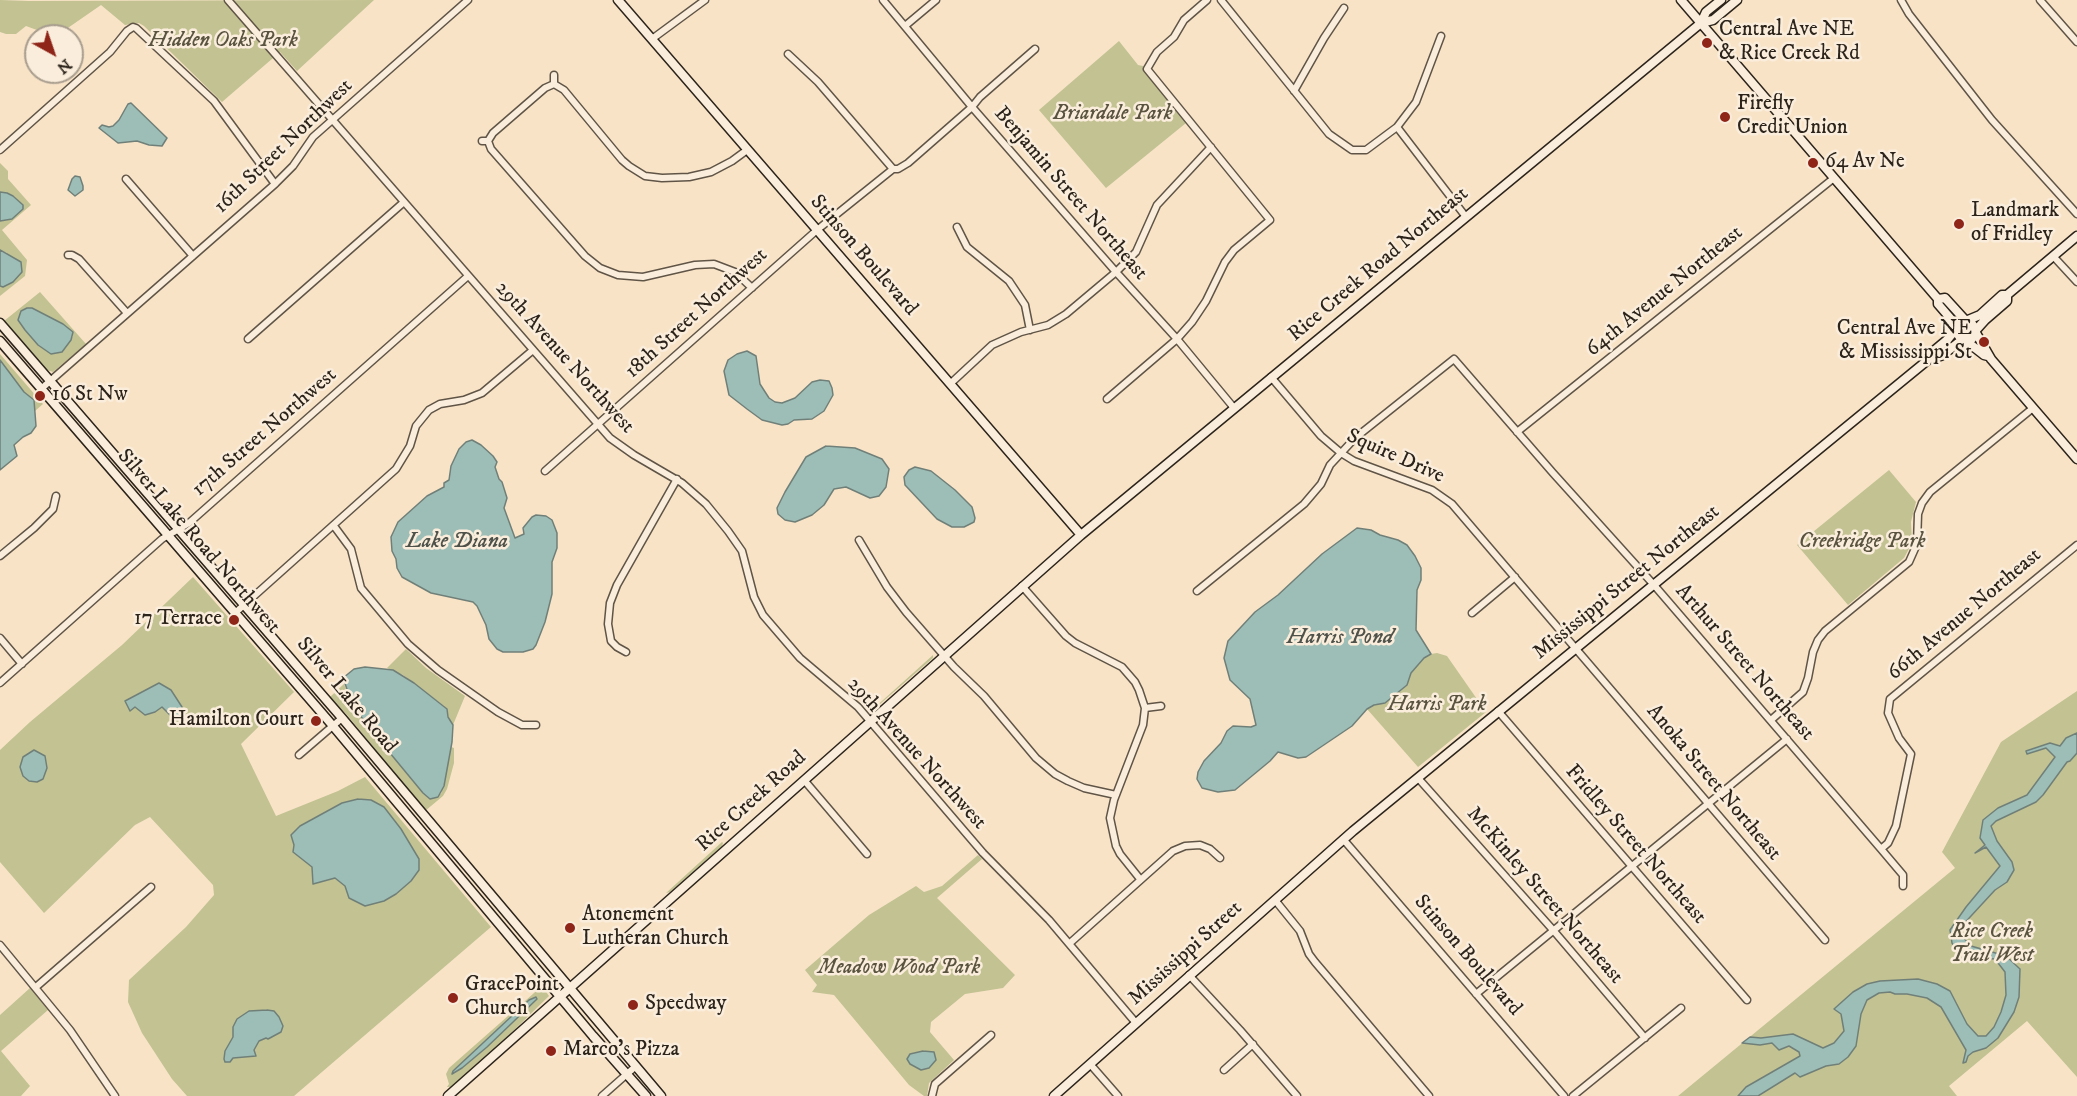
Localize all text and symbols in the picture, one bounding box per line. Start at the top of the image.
place label: Central Ave NE & Rice Creek Rd [1719,18,1860,68]
north arrow [24,24,84,84]
park label: Hidden Oaks Park [148,29,298,55]
marker: Central Ave NE & Rice Creek Rd [1700,36,1714,50]
text: N [53,54,76,78]
street label: 16th Street Northwest [209,74,359,220]
place label: Firefly Credit Union [1737,92,1848,142]
street label: Benjamin Street Northeast [988,102,1152,286]
park label: Briardale Park [1053,102,1173,128]
marker: Firefly Credit Union [1718,110,1732,124]
place label: 64 Av Ne [1825,150,1905,176]
marker: 64 Av Ne [1806,156,1820,170]
street label: Rice Creek Road Northeast [1284,182,1474,348]
street label: Stinson Boulevard [804,190,922,322]
place label: Landmark of Fridley [1971,199,2059,249]
marker: Landmark of Fridley [1952,217,1966,231]
street label: 64th Avenue Northeast [1582,221,1748,363]
street label: 18th Street Northwest [621,243,773,385]
street label: 29th Avenue Northwest [489,277,639,439]
place label: Central Ave NE & Mississippi St [1837,317,1972,367]
marker: Central Ave NE & Mississippi St [1977,335,1991,349]
street label: 17th Street Northwest [188,363,342,503]
place label: 16 St Nw [52,383,128,409]
marker: 16 St Nw [33,389,47,403]
street label: Squire Drive [1342,424,1448,490]
street label: Silver Lake Road Northwest [111,445,285,639]
street label: Mississippi Street Northeast [1529,500,1725,666]
water label: Lake Diana [406,529,508,555]
park label: Creekridge Park [1798,530,1926,556]
street label: 66th Avenue Northeast [1883,543,2047,687]
street label: Arthur Street Northeast [1669,580,1819,746]
place label: 17 Terrace [134,607,222,633]
marker: 17 Terrace [227,613,241,627]
water label: Harris Pond [1287,625,1393,651]
street label: Silver Lake Road [290,633,402,759]
street label: 29th Avenue Northwest [841,673,991,835]
park label: Harris Park [1388,693,1486,719]
street label: Anoka Street Northeast [1640,700,1786,866]
place label: Hamilton Court [169,708,304,734]
marker: Hamilton Court [309,714,323,728]
street label: Rice Creek Road [692,746,812,858]
street label: Fridley Street Northeast [1559,760,1711,930]
street label: McKinley Street Northeast [1460,802,1628,990]
street label: Stinson Boulevard [1408,890,1526,1022]
street label: Mississippi Street [1124,896,1248,1012]
place label: Atonement Lutheran Church [582,903,729,953]
park label: Rice Creek Trail West [1950,920,2034,970]
marker: Atonement Lutheran Church [563,921,577,935]
park label: Meadow Wood Park [818,956,980,982]
place label: GracePoint Church [465,973,559,1023]
marker: GracePoint Church [446,991,460,1005]
place label: Speedway [645,992,727,1018]
marker: Speedway [626,998,640,1012]
place label: Marco's Pizza [563,1038,679,1064]
marker: Marco's Pizza [544,1044,558,1058]

